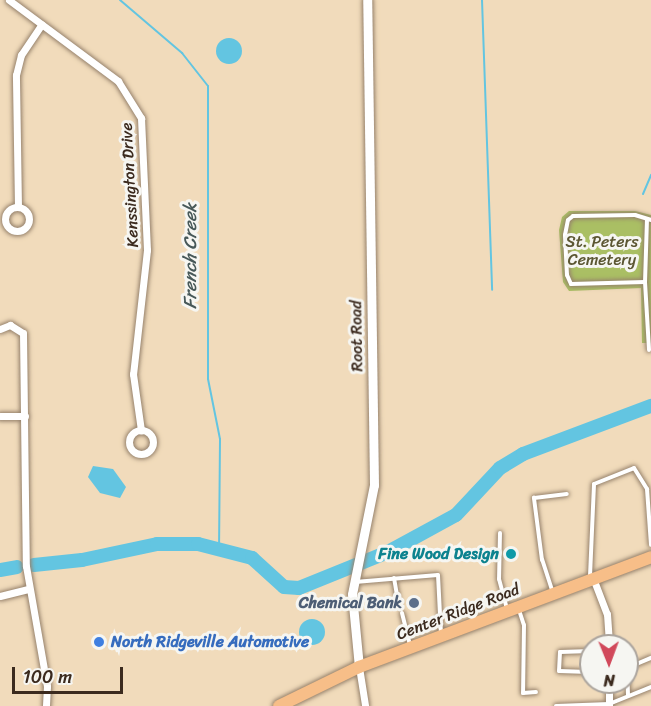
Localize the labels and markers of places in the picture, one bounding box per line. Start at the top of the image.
place label: Fine Wood Design [377,544,499,564]
marker: Fine Wood Design [504,547,518,561]
place label: Chemical Bank [299,593,402,613]
marker: Chemical Bank [407,596,421,610]
place label: North Ridgeville Automotive [111,632,309,652]
marker: North Ridgeville Automotive [92,635,106,649]

